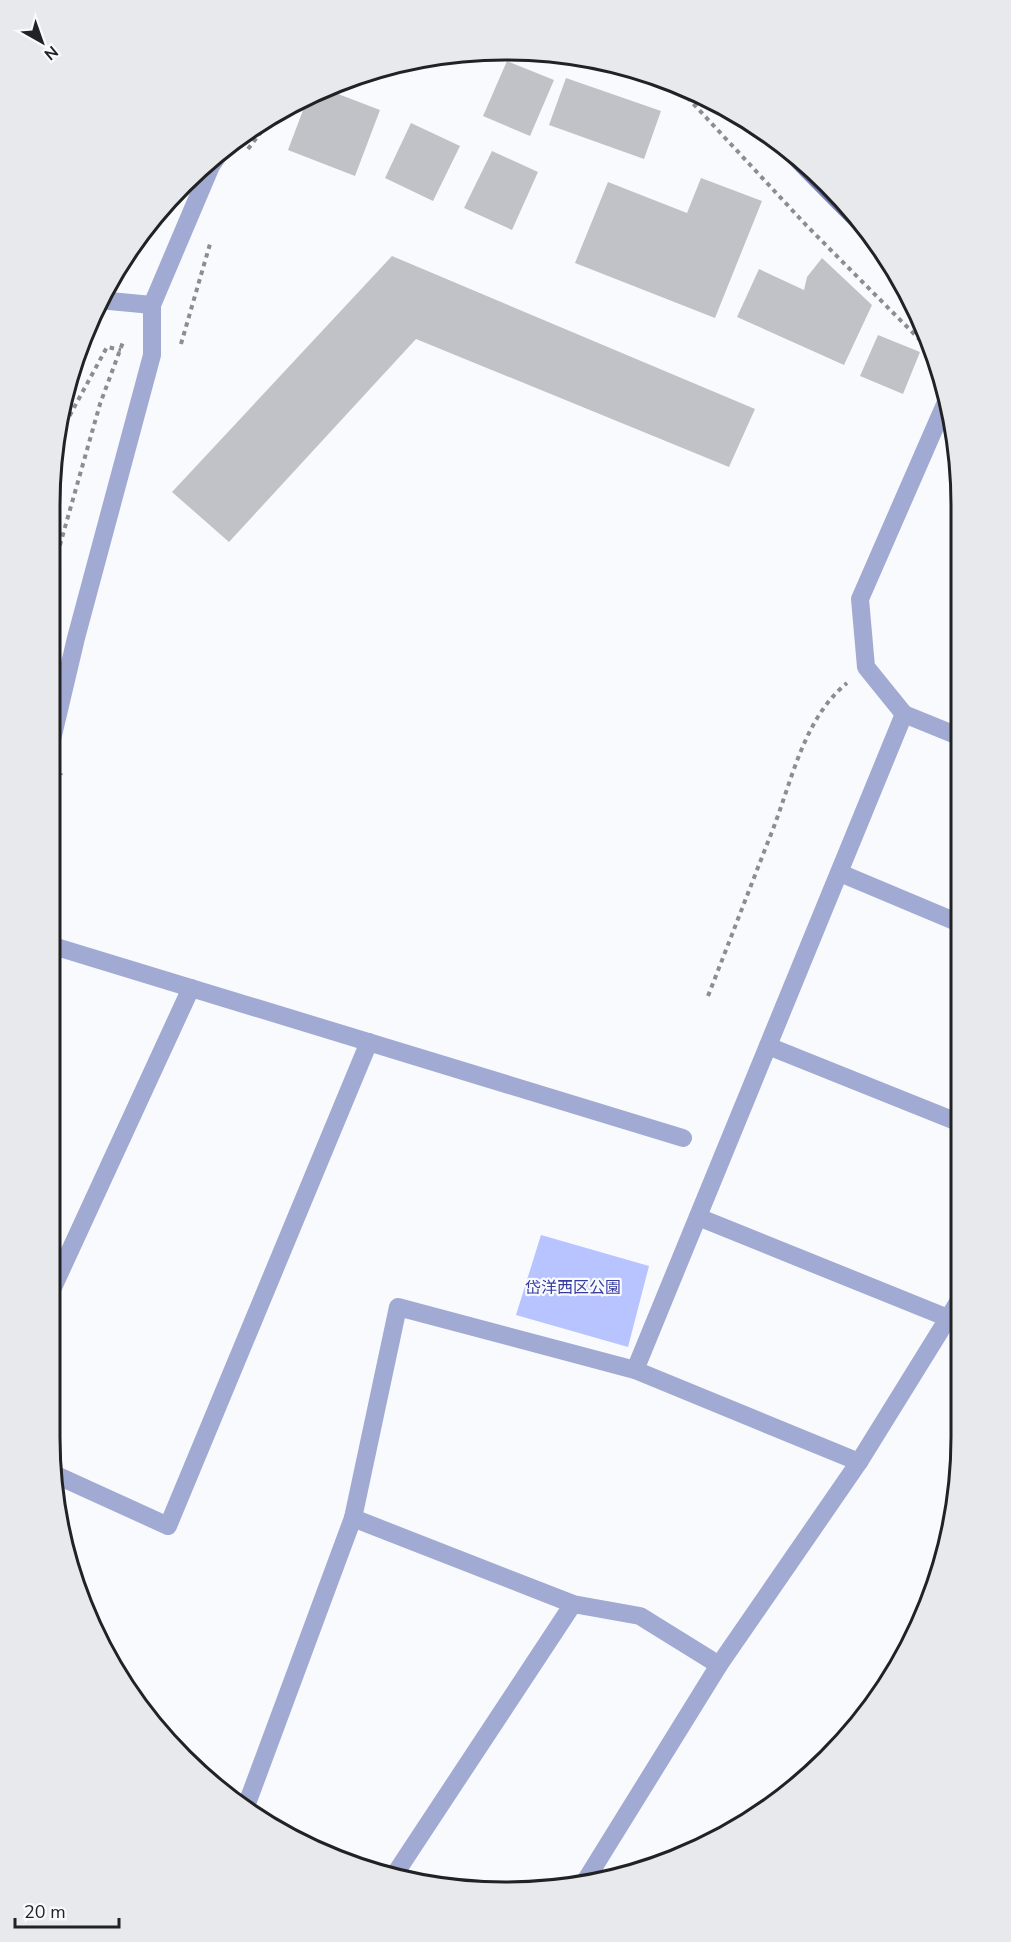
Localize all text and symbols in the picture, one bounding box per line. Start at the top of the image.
north arrow [12,12,72,72]
text: N [39,40,63,65]
park label: 岱洋西区公園 [525,1277,621,1299]
scale bar [15,1891,118,1929]
text: 20 m [24,1900,66,1924]

